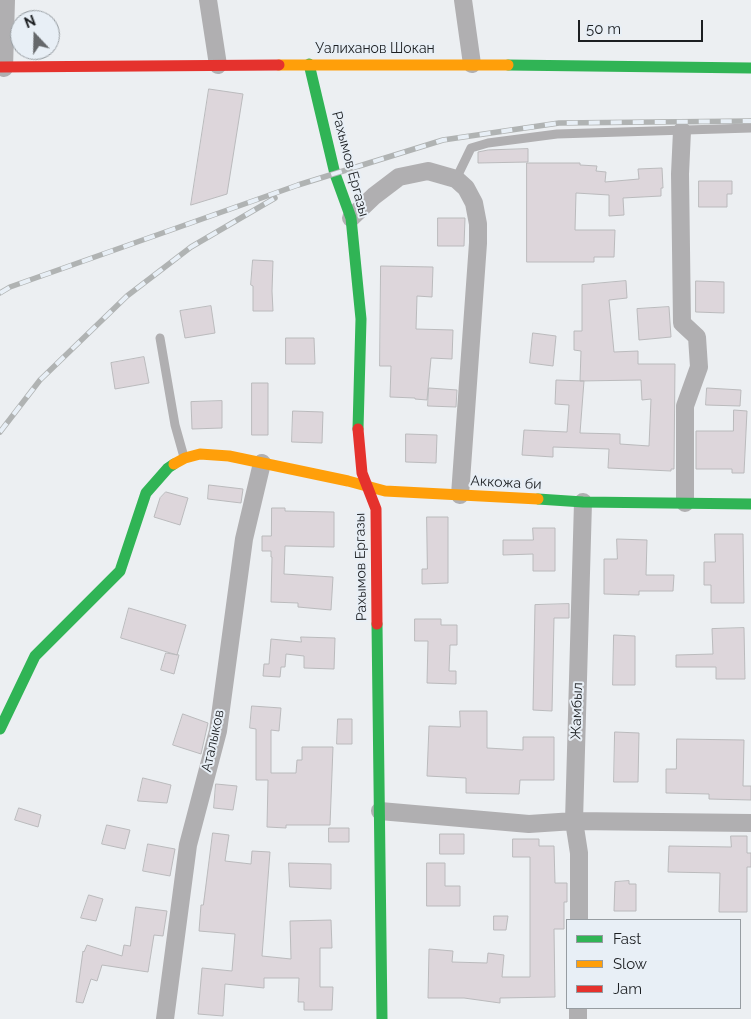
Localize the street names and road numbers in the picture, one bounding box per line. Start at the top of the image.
street label: Уалиханов Шокан [315,41,435,57]
street label: Рахымов Ергазы [328,110,372,218]
street label: Аккожа би [470,473,542,493]
street label: Рахымов Ергазы [352,513,370,621]
street label: Жамбыл [568,682,586,740]
street label: Аталыков [198,708,228,774]

